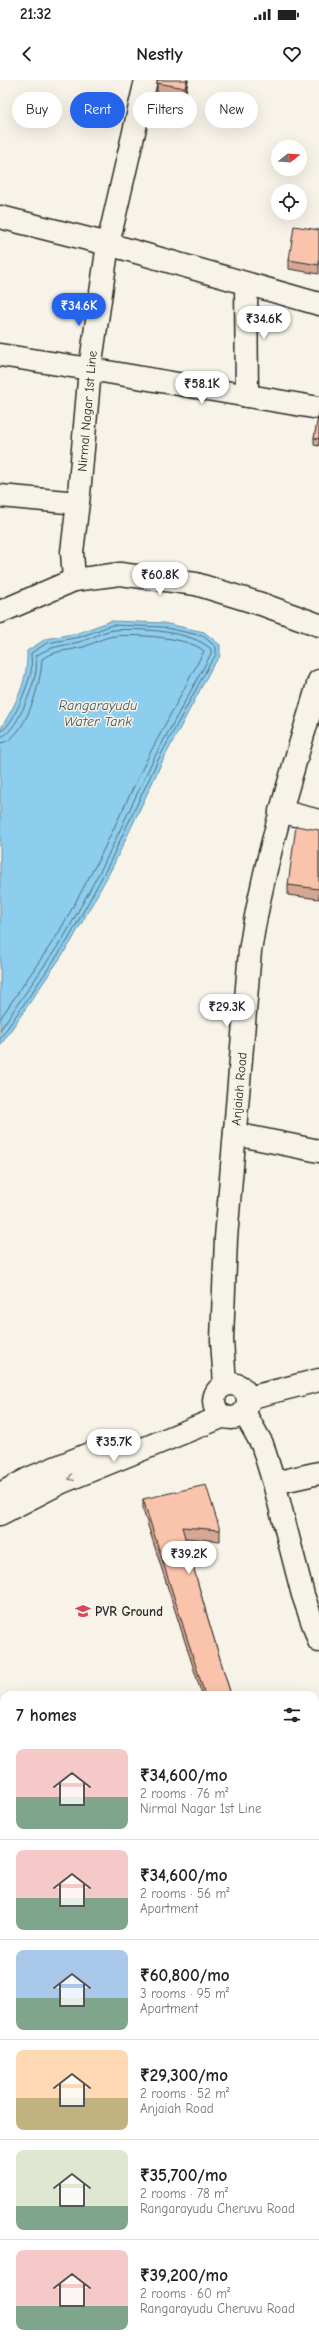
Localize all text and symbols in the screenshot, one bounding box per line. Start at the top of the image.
text: 21:32 [20,5,51,23]
icon: back [16,43,38,65]
icon: heart [281,43,303,65]
text: Nestly [136,44,183,65]
chip: Buy [12,92,62,128]
chip: Rent [70,92,125,128]
chip: Filters [133,92,197,128]
chip: New [205,92,258,128]
north arrow [271,140,307,176]
map controls [271,140,307,220]
button: locate [271,184,307,220]
pin: ₹34.6K [46,293,112,327]
text: ₹34.6K [61,298,97,313]
pin: ₹34.6K [231,306,297,340]
text: ₹34.6K [246,311,282,326]
street label: Nirmal Nagar 1st Line [74,349,100,472]
pin: ₹58.1K [169,371,235,405]
text: ₹58.1K [184,376,220,391]
pin: ₹60.8K [127,562,193,596]
text: ₹60.8K [141,567,179,582]
water label: Rangarayudu Water Tank [59,697,137,730]
pin: ₹29.3K [194,994,260,1028]
text: ₹29.3K [209,999,245,1014]
street label: Anjaiah Road [228,1052,250,1126]
pin: ₹35.7K [81,1429,147,1463]
text: ₹35.7K [96,1434,132,1449]
one-way arrow [67,1474,74,1482]
pin: ₹39.2K [156,1541,222,1575]
text: ₹39.2K [171,1546,207,1561]
school or university icon: PVR Ground [74,1602,92,1620]
place label: PVR Ground [95,1604,163,1619]
icon: filters [281,1704,303,1726]
text: 7 homes [16,1706,77,1725]
icon: home [48,1765,96,1813]
text: ₹34,600/mo [140,1766,227,1785]
text: 2 rooms · 76 m² [140,1786,228,1801]
text: Nirmal Nagar 1st Line [140,1801,261,1816]
icon: home [48,1866,96,1914]
text: ₹34,600/mo [140,1866,227,1885]
text: 2 rooms · 56 m² [140,1886,229,1901]
text: Apartment [140,1901,198,1916]
icon: home [48,1966,96,2014]
text: ₹60,800/mo [140,1966,230,1985]
text: 3 rooms · 95 m² [140,1986,229,2001]
text: Apartment [140,2001,198,2016]
icon: home [48,2066,96,2114]
text: ₹29,300/mo [140,2066,228,2085]
text: 2 rooms · 52 m² [140,2086,229,2101]
text: Anjaiah Road [140,2101,214,2116]
icon: home [48,2166,96,2214]
text: ₹35,700/mo [140,2166,227,2185]
text: 2 rooms · 78 m² [140,2186,228,2201]
text: Rangarayudu Cheruvu Road [140,2201,295,2216]
icon: home [48,2266,96,2314]
text: ₹39,200/mo [140,2266,228,2285]
text: 2 rooms · 60 m² [140,2286,230,2301]
text: Rangarayudu Cheruvu Road [140,2301,295,2316]

